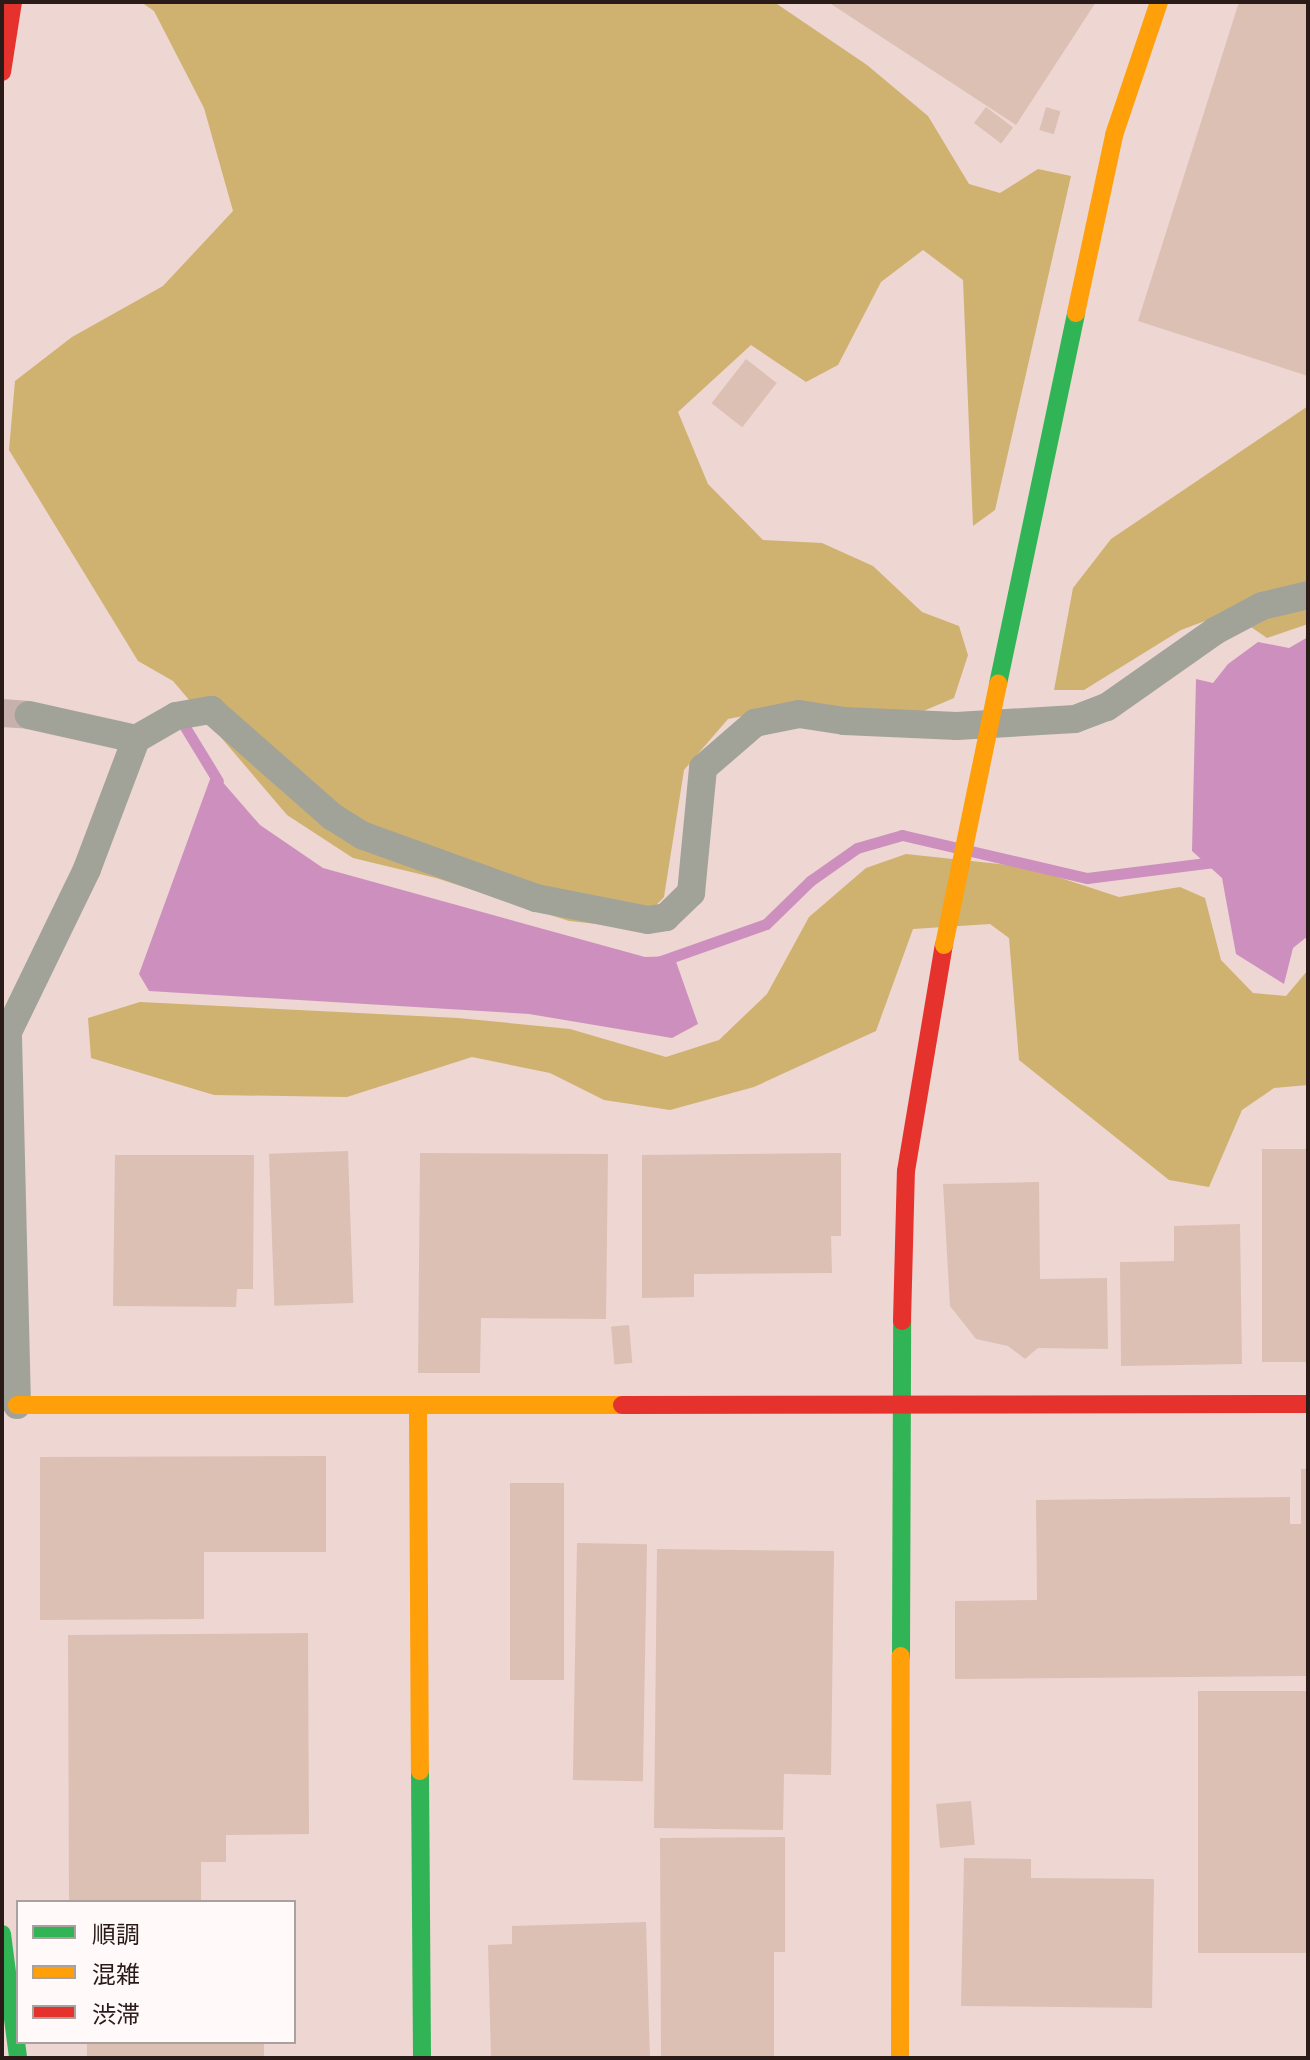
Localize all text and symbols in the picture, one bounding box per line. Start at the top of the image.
legend [16,1900,296,2044]
text: 順調 [92,1921,140,1949]
text: 混雑 [92,1961,140,1989]
text: 渋滞 [92,2001,140,2029]

